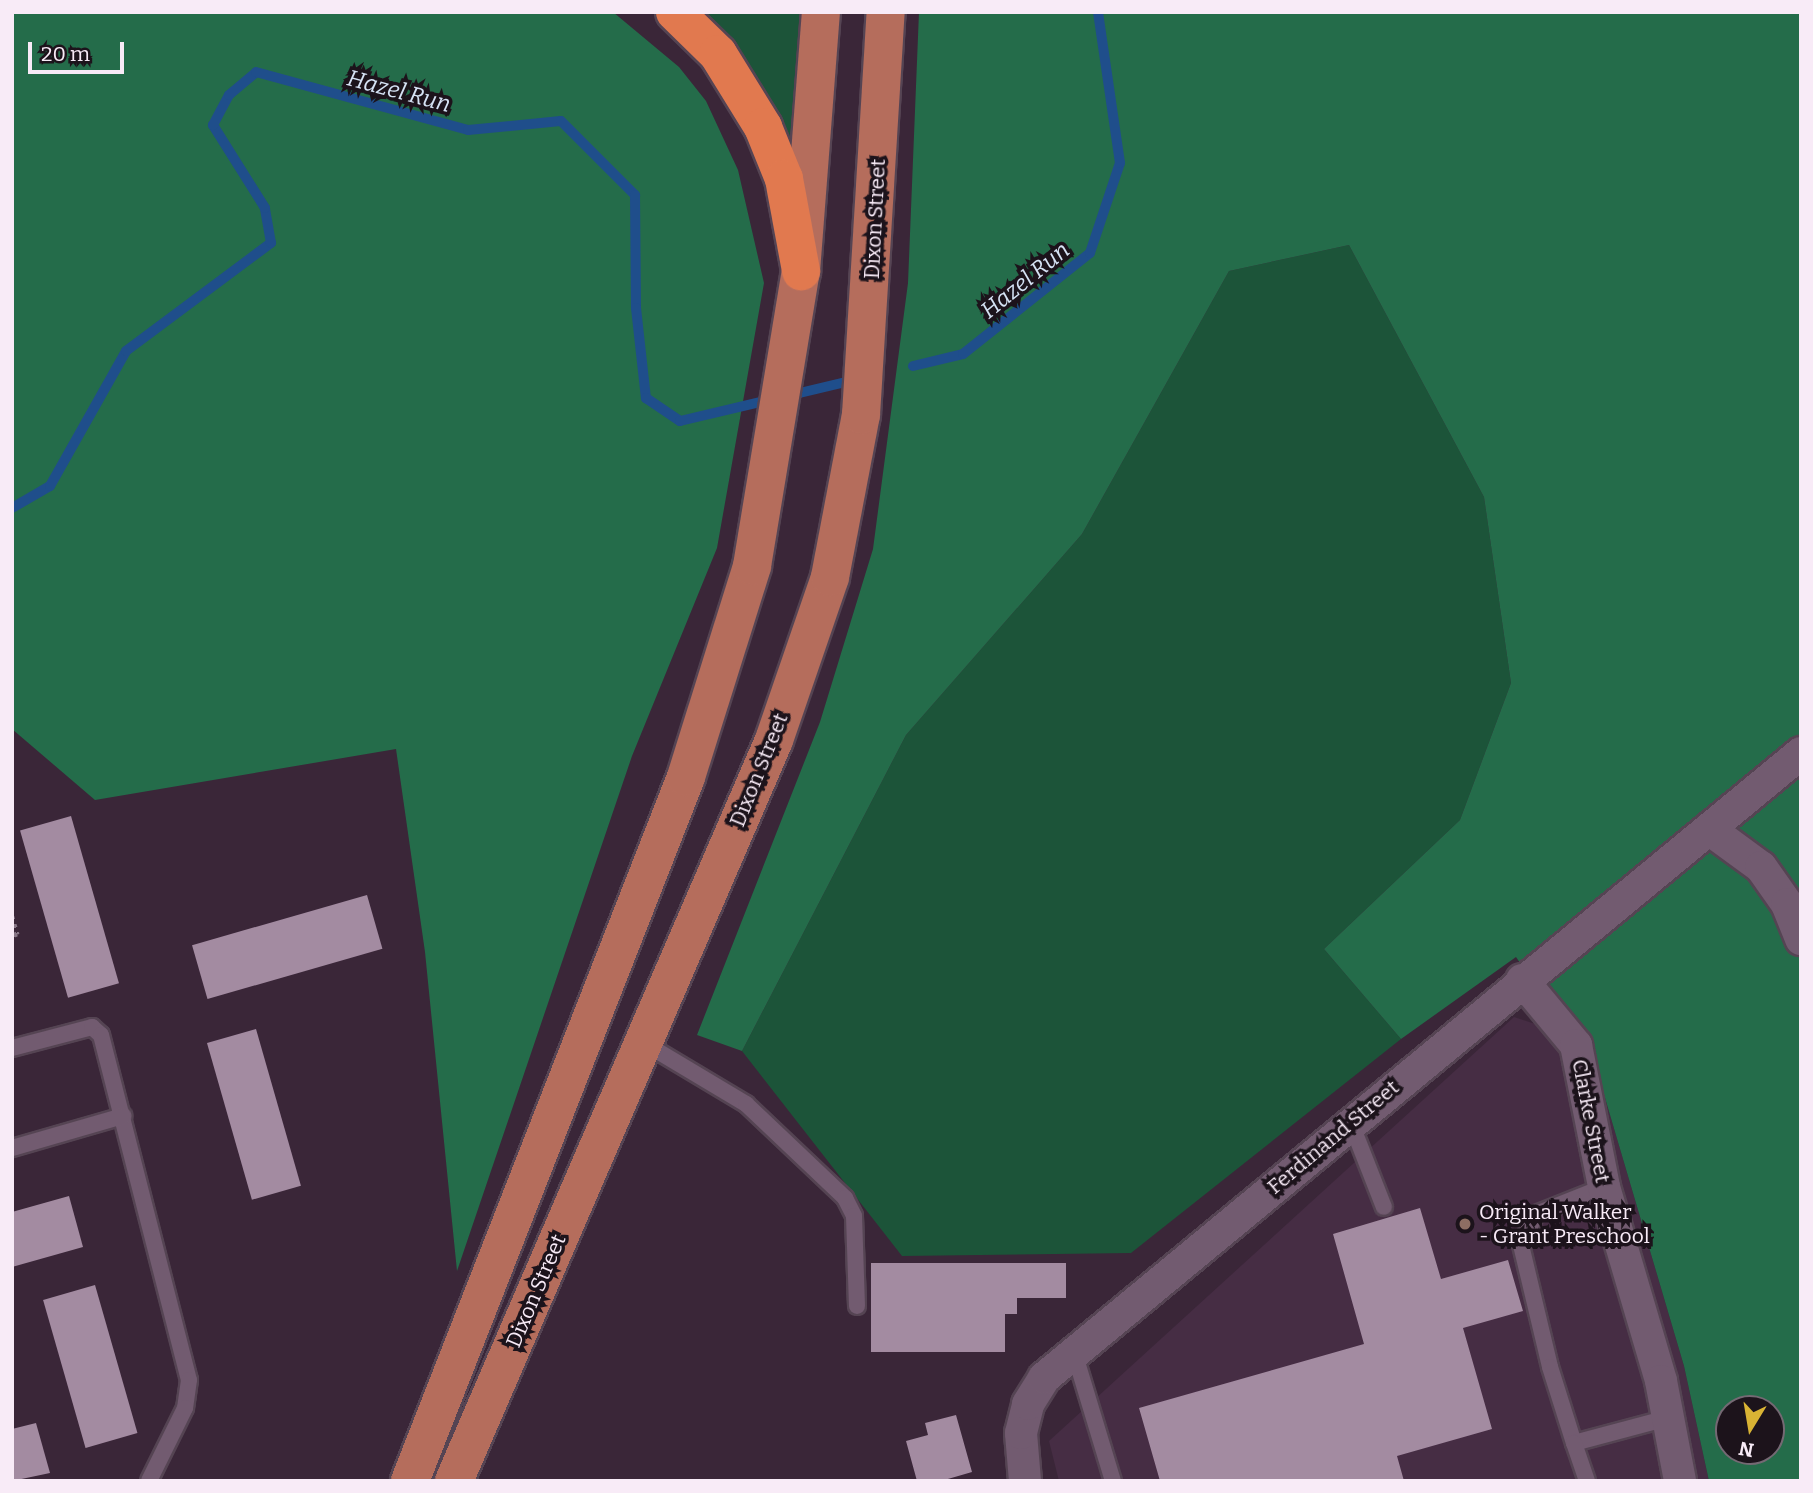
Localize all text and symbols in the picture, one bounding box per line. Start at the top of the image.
scale bar [32,28,128,72]
text: 20 m [41,41,90,67]
water label: Hazel Run [344,64,454,118]
street label: Dixon Street [859,158,891,280]
water label: Hazel Run [975,236,1075,324]
street label: Dixon Street [725,709,793,831]
street label: Clarke Street [1567,1057,1615,1185]
street label: Ferdinand Street [1262,1075,1404,1199]
place label: Original Walker - Grant Preschool [1479,1199,1650,1249]
marker: Original Walker - Grant Preschool [1457,1216,1473,1232]
street label: Dixon Street [501,1231,571,1351]
north arrow [1715,1395,1785,1465]
text: N [1737,1436,1756,1462]

